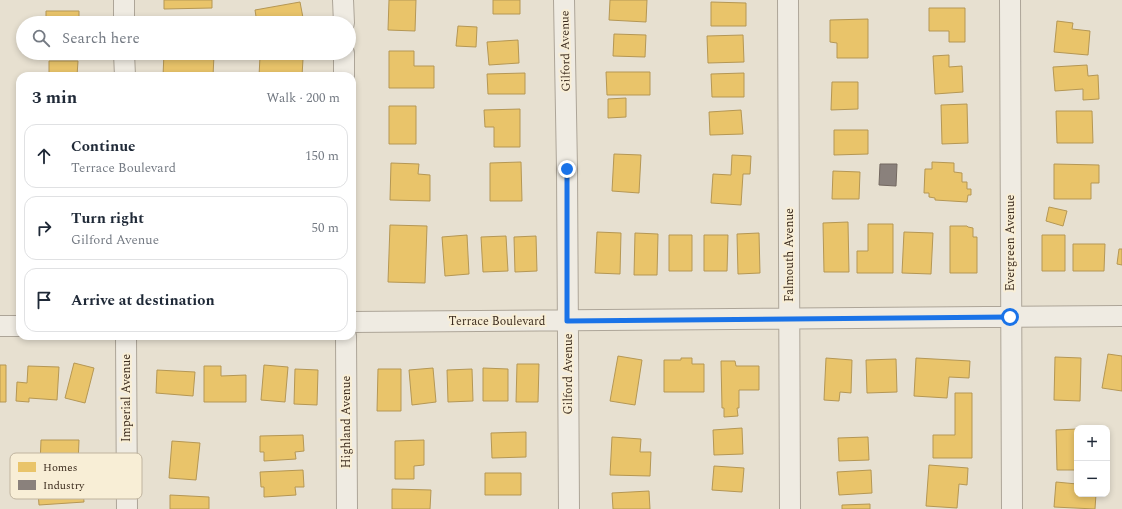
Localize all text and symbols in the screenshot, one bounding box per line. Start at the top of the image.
street label: Gilford Avenue [555,10,576,92]
search box [16,16,356,60]
icon: search [30,27,52,49]
text: Search here [62,27,140,50]
text: 3 min [32,85,77,111]
text: Walk · 200 m [266,88,340,108]
text: Continue [71,135,136,158]
icon: ahead [33,145,55,167]
text: 150 m [305,146,339,166]
text: Terrace Boulevard [71,158,176,178]
route end [558,160,576,178]
street label: Evergreen Avenue [1001,195,1020,291]
text: Turn right [71,207,144,230]
street label: Falmouth Avenue [780,208,799,302]
icon: right [33,217,55,239]
text: 50 m [312,218,339,238]
text: Gilford Avenue [71,230,159,250]
icon: arrive [33,289,55,311]
text: Arrive at destination [71,289,215,312]
route start [1001,308,1019,326]
street label: Terrace Boulevard [448,312,546,331]
street label: Gilford Avenue [559,333,578,415]
street label: Imperial Avenue [117,354,136,442]
street label: Highland Avenue [337,376,356,468]
map controls [1074,425,1110,497]
button: + [1074,425,1110,461]
legend [10,453,142,499]
text: Homes [43,459,77,476]
button: − [1074,461,1110,497]
text: Industry [43,477,85,494]

